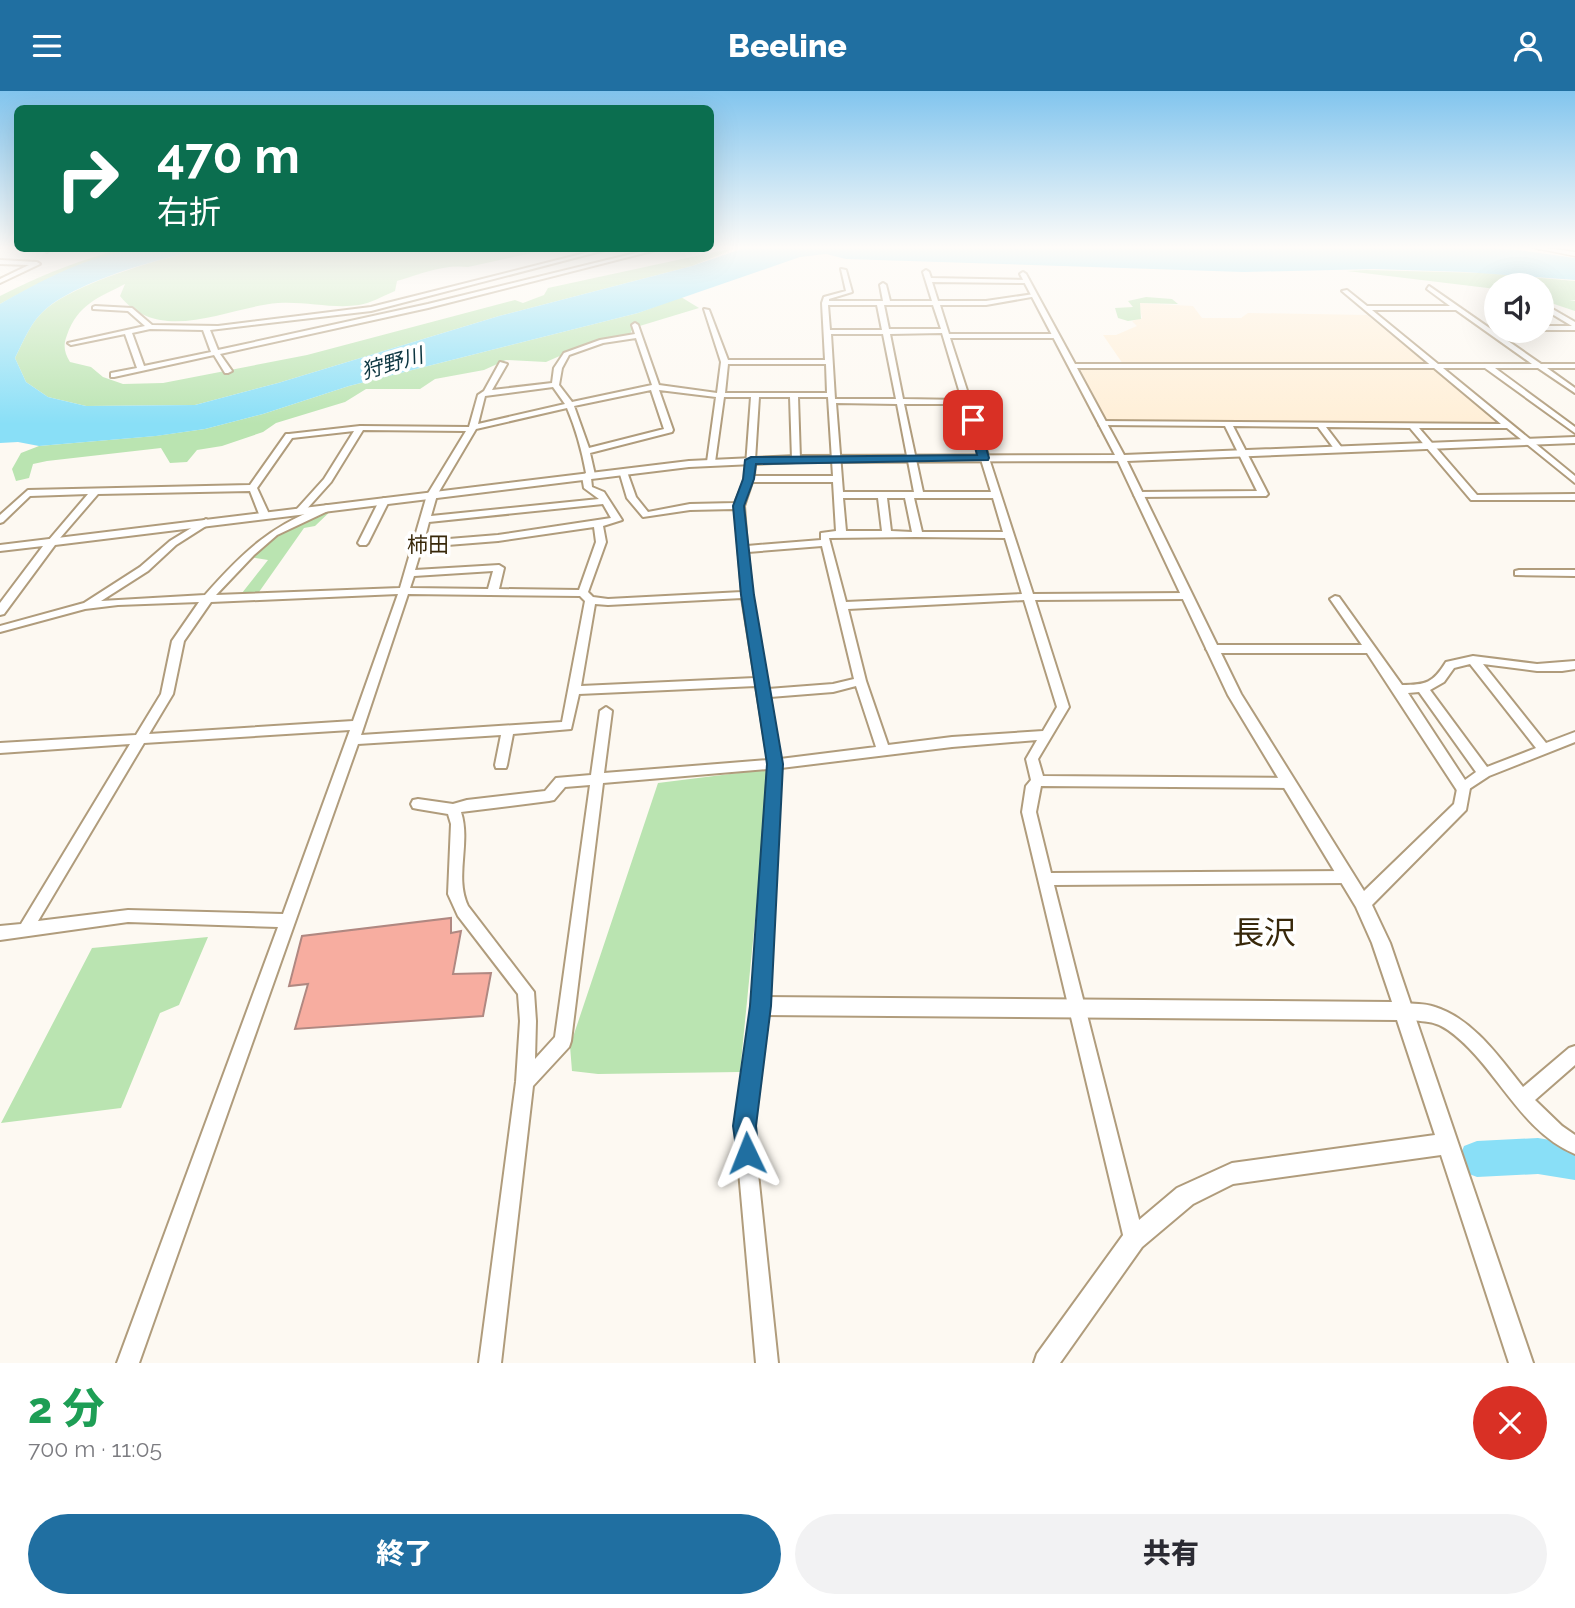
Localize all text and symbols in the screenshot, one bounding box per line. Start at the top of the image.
icon: menu [28,27,66,65]
text: Beeline [728,27,847,64]
icon: person [1509,27,1547,65]
text: 470 m [157,127,300,184]
icon: right [42,133,133,224]
text: 右折 [157,193,221,230]
map controls [1484,273,1554,343]
button: sound [1484,273,1554,343]
water label: 狩野川 [358,342,428,384]
pin [943,390,1003,450]
icon: arrive [954,401,992,439]
district label: 柿田 [407,532,449,557]
district label: 長沢 [1232,914,1296,951]
position arrow [710,1116,784,1190]
text: 2 分 [28,1384,104,1433]
button: close [1473,1386,1547,1460]
text: 700 m · 11:05 [28,1435,162,1462]
button: 終了 [28,1514,781,1594]
button: 共有 [795,1514,1547,1594]

